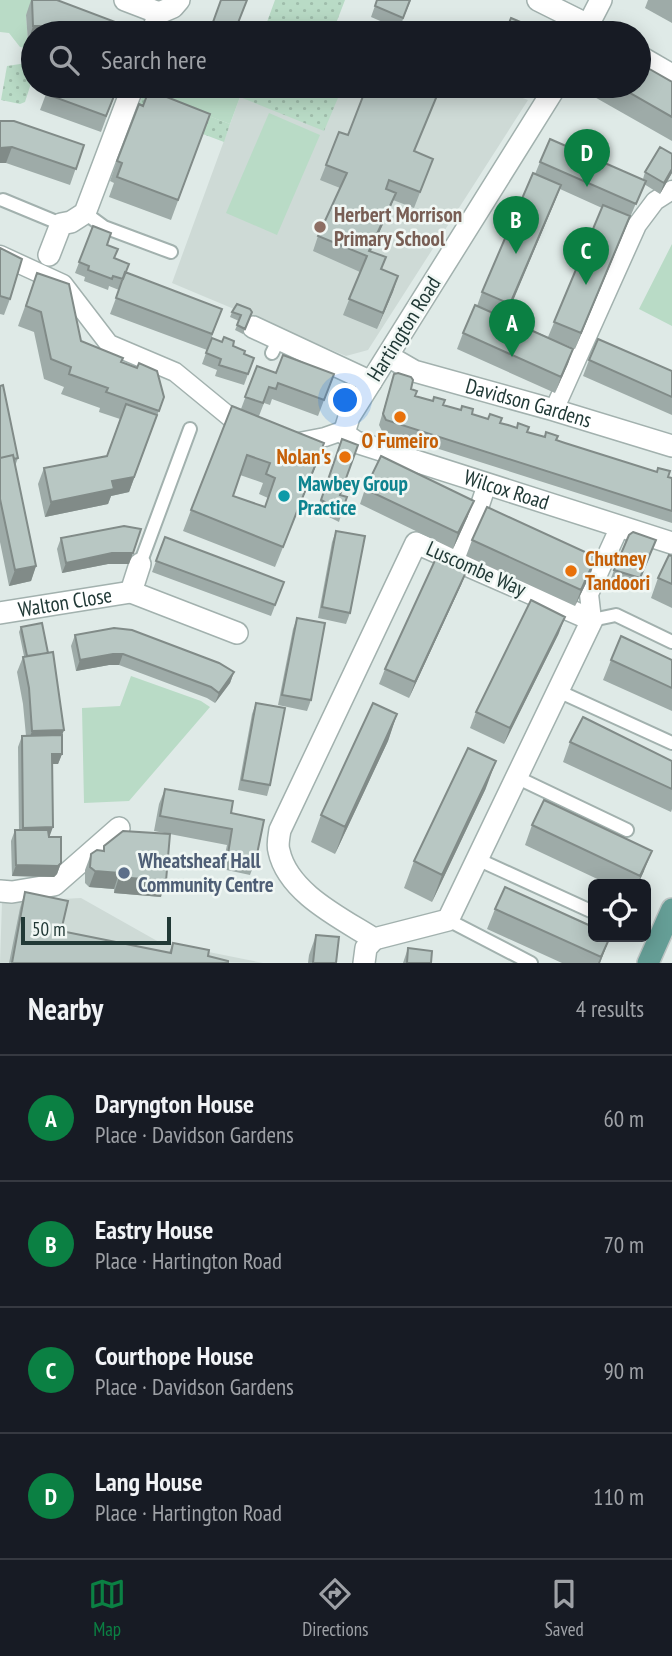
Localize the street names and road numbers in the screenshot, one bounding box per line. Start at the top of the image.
street label: Hartington Road [361,271,446,386]
street label: Davidson Gardens [463,372,595,434]
street label: Wilcox Road [461,463,552,516]
street label: Luscombe Way [422,535,530,602]
street label: Walton Close [16,581,114,623]

